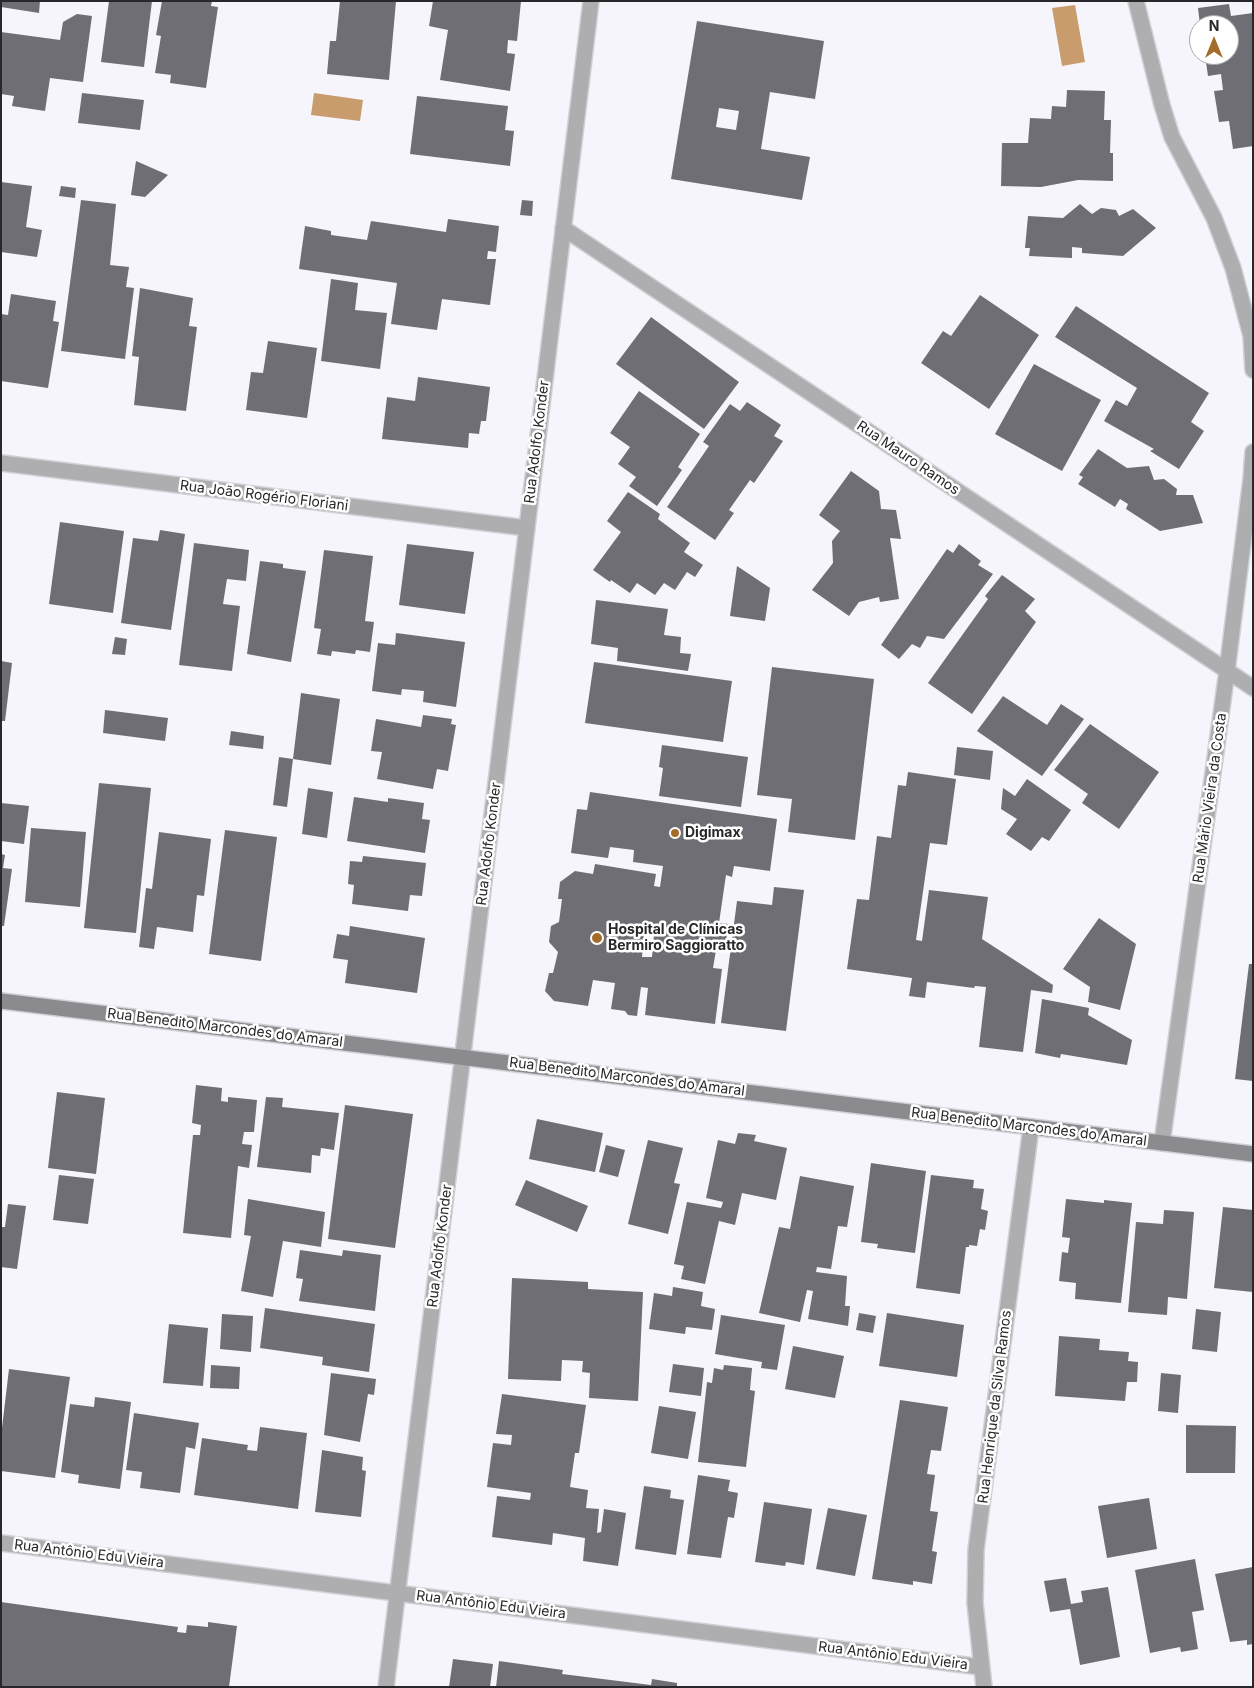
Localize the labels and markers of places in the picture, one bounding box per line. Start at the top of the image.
place label: Digimax [685,825,741,841]
marker: Digimax [669,827,681,839]
place label: Hospital de Clínicas Bermiro Saggioratto [608,922,744,954]
marker: Hospital de Clínicas Bermiro Saggioratto [590,931,604,945]

